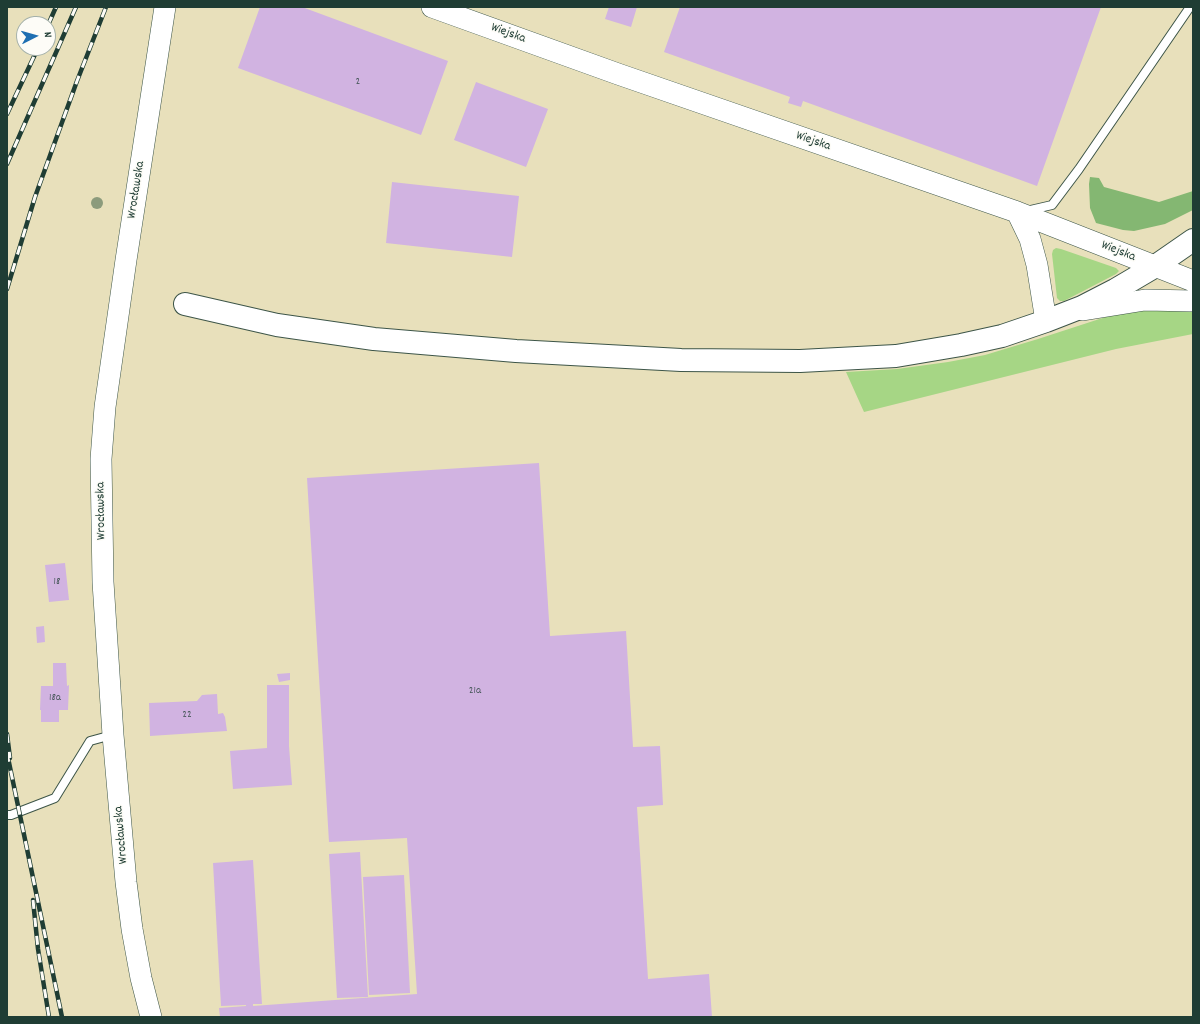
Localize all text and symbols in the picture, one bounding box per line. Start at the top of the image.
north arrow [16,16,56,56]
street label: Wiejska [488,21,528,47]
text: N [39,31,55,38]
house number: 2 [356,75,360,89]
street label: Wiejska [794,129,832,155]
street label: Wrocławska [125,160,149,220]
street label: Wiejska [1098,238,1138,266]
street label: Wrocławska [94,482,110,540]
house number: 18 [54,575,60,589]
house number: 21a [469,684,481,698]
house number: 18a [49,691,61,705]
house number: 22 [182,708,192,722]
street label: Wrocławska [112,805,132,865]

